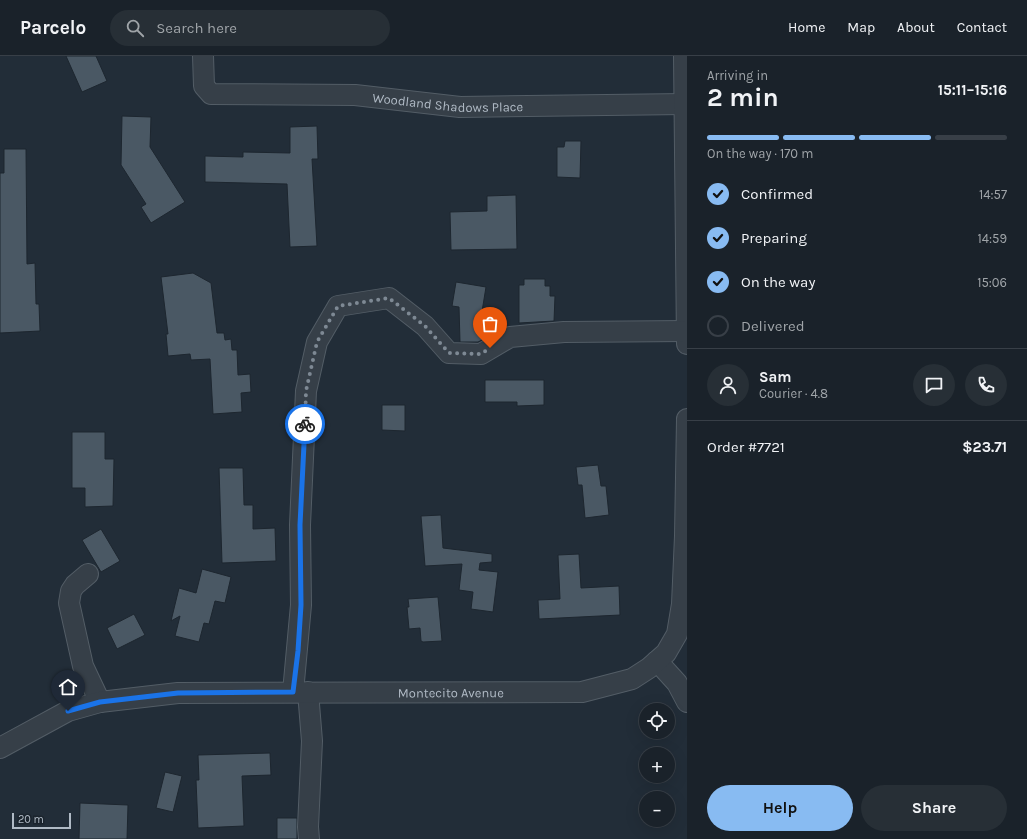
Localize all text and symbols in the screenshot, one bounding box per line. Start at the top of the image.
search box [110,10,390,46]
text: Parcelo [20,17,86,39]
icon: search [124,17,146,39]
text: Search here [156,19,237,37]
text: Home [788,19,825,36]
text: Map [847,19,875,36]
text: About [897,19,935,36]
text: Contact [957,19,1007,36]
text: Arriving in [707,68,768,83]
text: 15:11–15:16 [938,81,1007,99]
text: 2 min [707,82,779,113]
street label: Woodland Shadows Place [372,90,524,115]
text: On the way · 170 m [707,146,813,161]
icon: check [707,183,729,205]
text: Confirmed [741,185,813,203]
text: 14:57 [979,187,1007,202]
icon: check [707,227,729,249]
text: Preparing [741,229,807,247]
text: 14:59 [978,231,1007,246]
icon: check [707,271,729,293]
text: On the way [741,273,815,291]
text: 15:06 [977,275,1007,290]
pin [473,307,507,348]
icon: bag [479,313,501,335]
text: Delivered [741,317,805,335]
button: person [707,364,749,406]
button: chat [913,364,955,406]
button: phone [965,364,1007,406]
text: Sam [759,368,792,386]
text: Courier · 4.8 [759,386,828,401]
courier [285,404,325,444]
icon: bike [294,413,316,435]
text: Order #7721 [707,438,785,456]
text: $23.71 [962,438,1007,456]
pin [51,670,85,711]
icon: home [57,676,79,698]
street label: Montecito Avenue [398,685,504,700]
map controls [639,703,675,827]
button: locate [639,703,675,739]
button: + [639,747,675,783]
button: Help [707,785,853,831]
button: Share [861,785,1007,831]
button: − [639,791,675,827]
scale bar [12,811,71,830]
text: 20 m [18,813,44,826]

